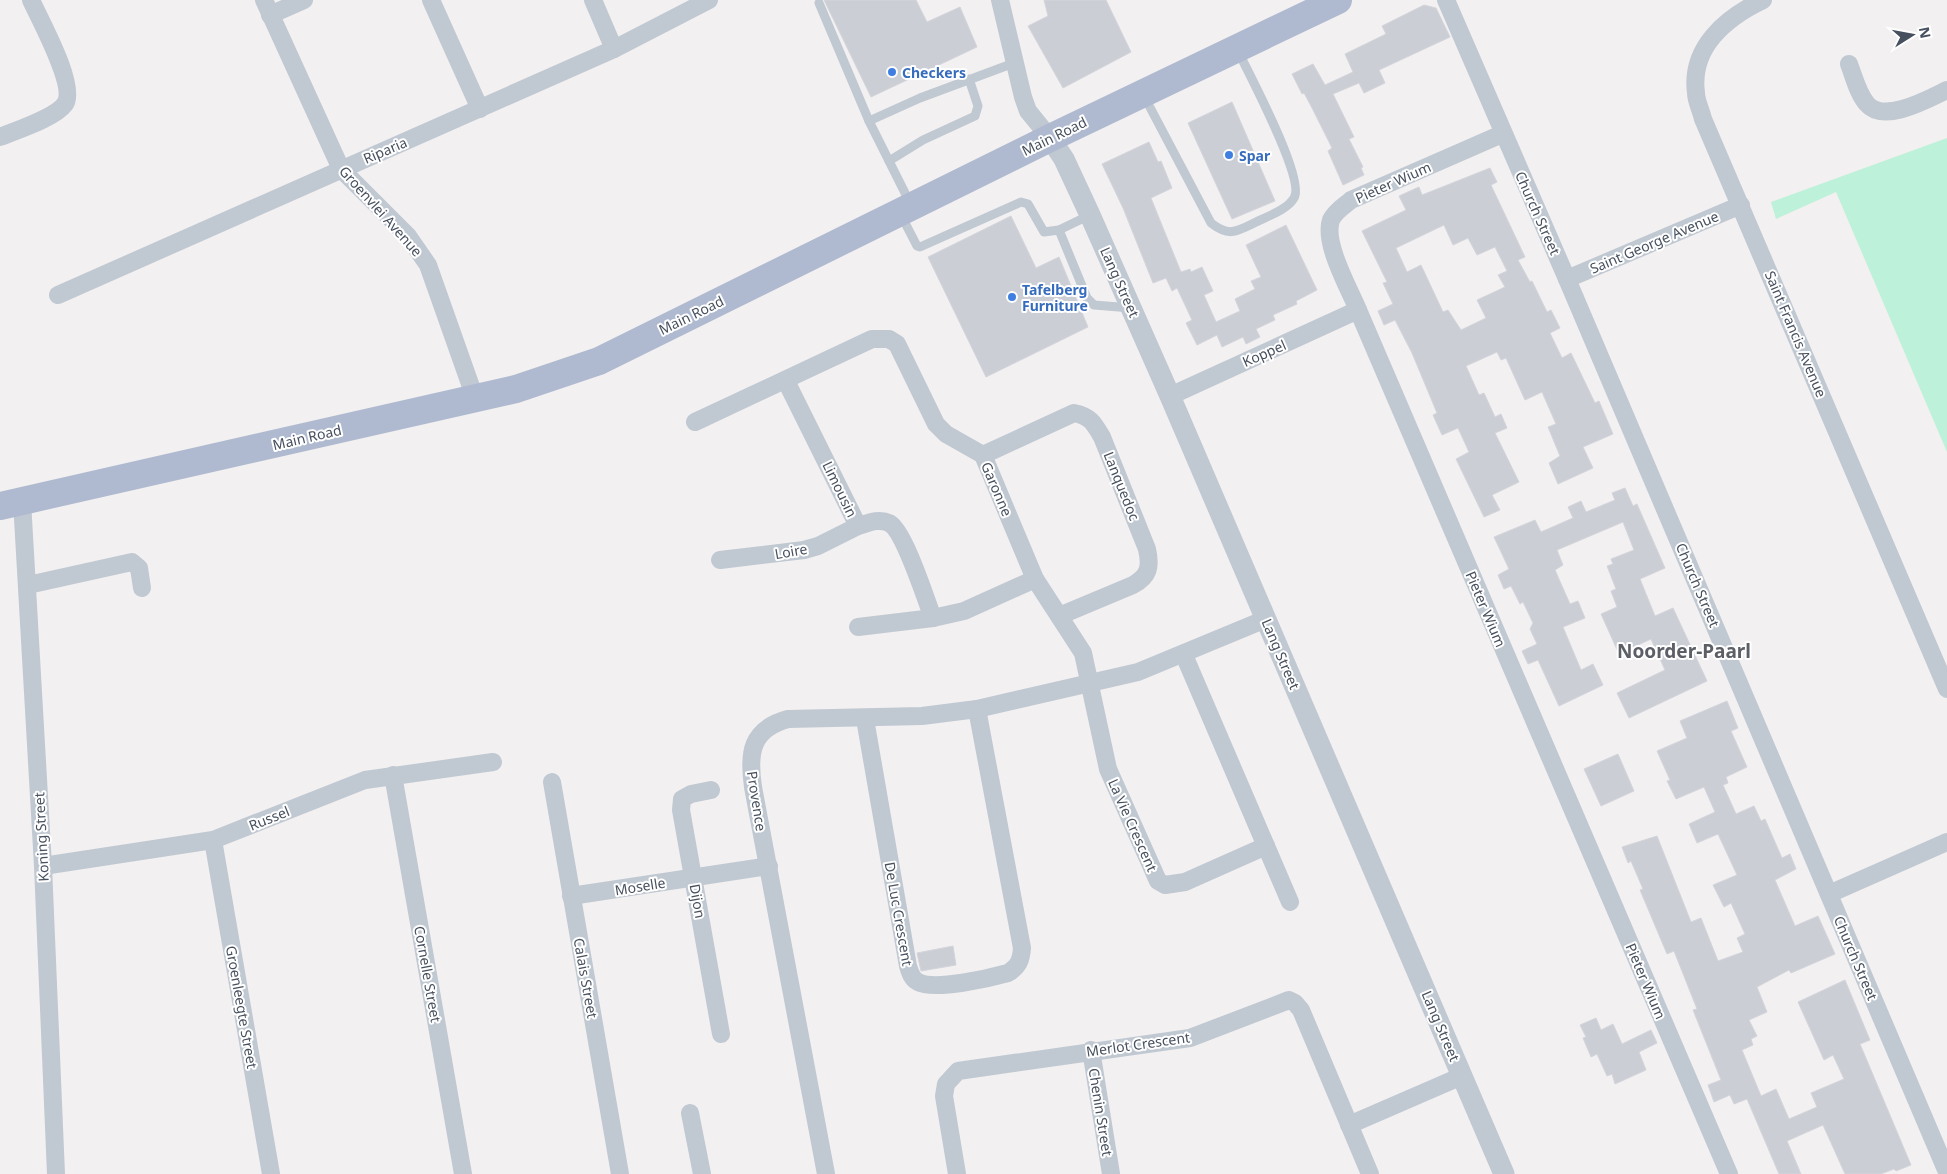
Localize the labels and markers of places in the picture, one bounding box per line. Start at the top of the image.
place label: Checkers [902,63,966,82]
marker: Checkers [886,66,898,78]
place label: Spar [1239,146,1271,165]
marker: Spar [1223,149,1235,161]
place label: Tafelberg Furniture [1022,280,1088,315]
marker: Tafelberg Furniture [1006,291,1018,303]

